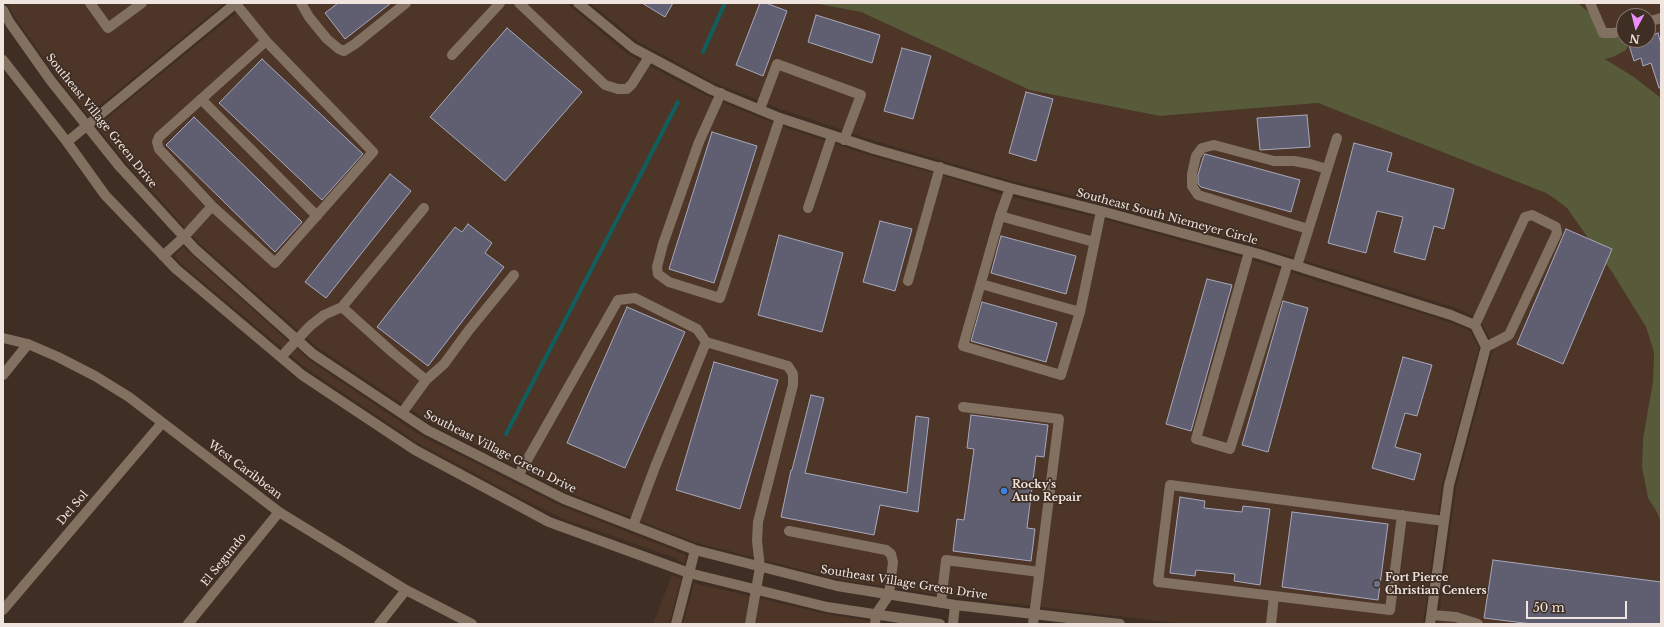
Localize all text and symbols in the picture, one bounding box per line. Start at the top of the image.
north arrow [1616,8,1656,48]
text: N [1629,31,1641,46]
street label: Southeast Village Green Drive [43,51,159,191]
street label: Southeast South Niemeyer Circle [1075,186,1259,248]
street label: Southeast Village Green Drive [422,408,578,496]
street label: West Caribbean [205,438,285,502]
place label: Rocky's Auto Repair [1012,478,1082,504]
marker: Rocky's Auto Repair [999,486,1009,496]
street label: Del Sol [55,488,91,528]
street label: El Segundo [199,531,249,589]
street label: Southeast Village Green Drive [819,563,989,603]
place label: Fort Pierce Christian Centers [1385,571,1487,597]
marker: Fort Pierce Christian Centers [1372,579,1382,589]
scale bar [1528,593,1629,619]
text: 50 m [1533,600,1565,615]

